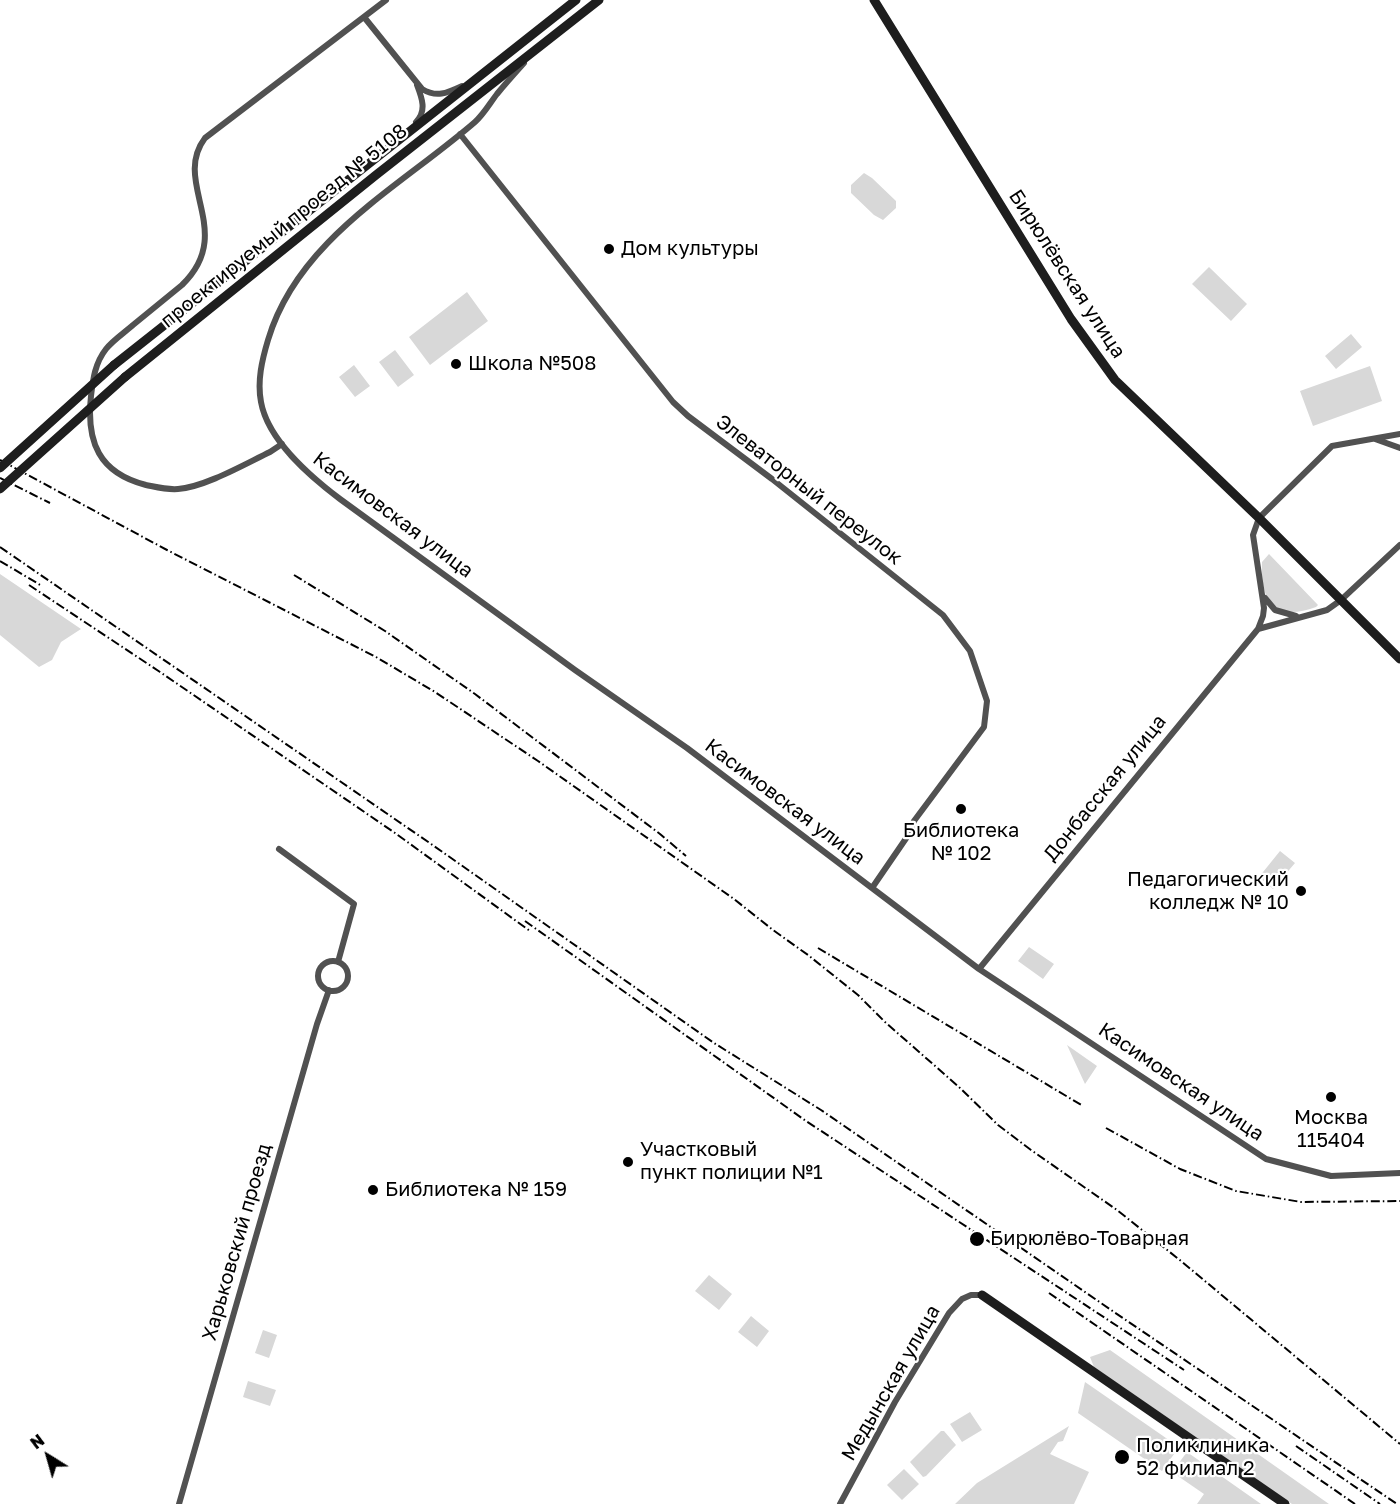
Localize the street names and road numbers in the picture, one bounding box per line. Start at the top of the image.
street label: проектируемый проезд № 5108 [156,119,412,333]
street label: Бирюлёвская улица [1004,185,1130,363]
street label: Элеваторный переулок [711,410,907,570]
street label: Касимовская улица [308,447,478,583]
street label: Донбасская улица [1039,710,1171,866]
street label: Касимовская улица [700,734,870,870]
street label: Касимовская улица [1094,1018,1268,1146]
street label: Харьковский проезд [197,1141,277,1343]
street label: Медынская улица [837,1301,945,1465]

